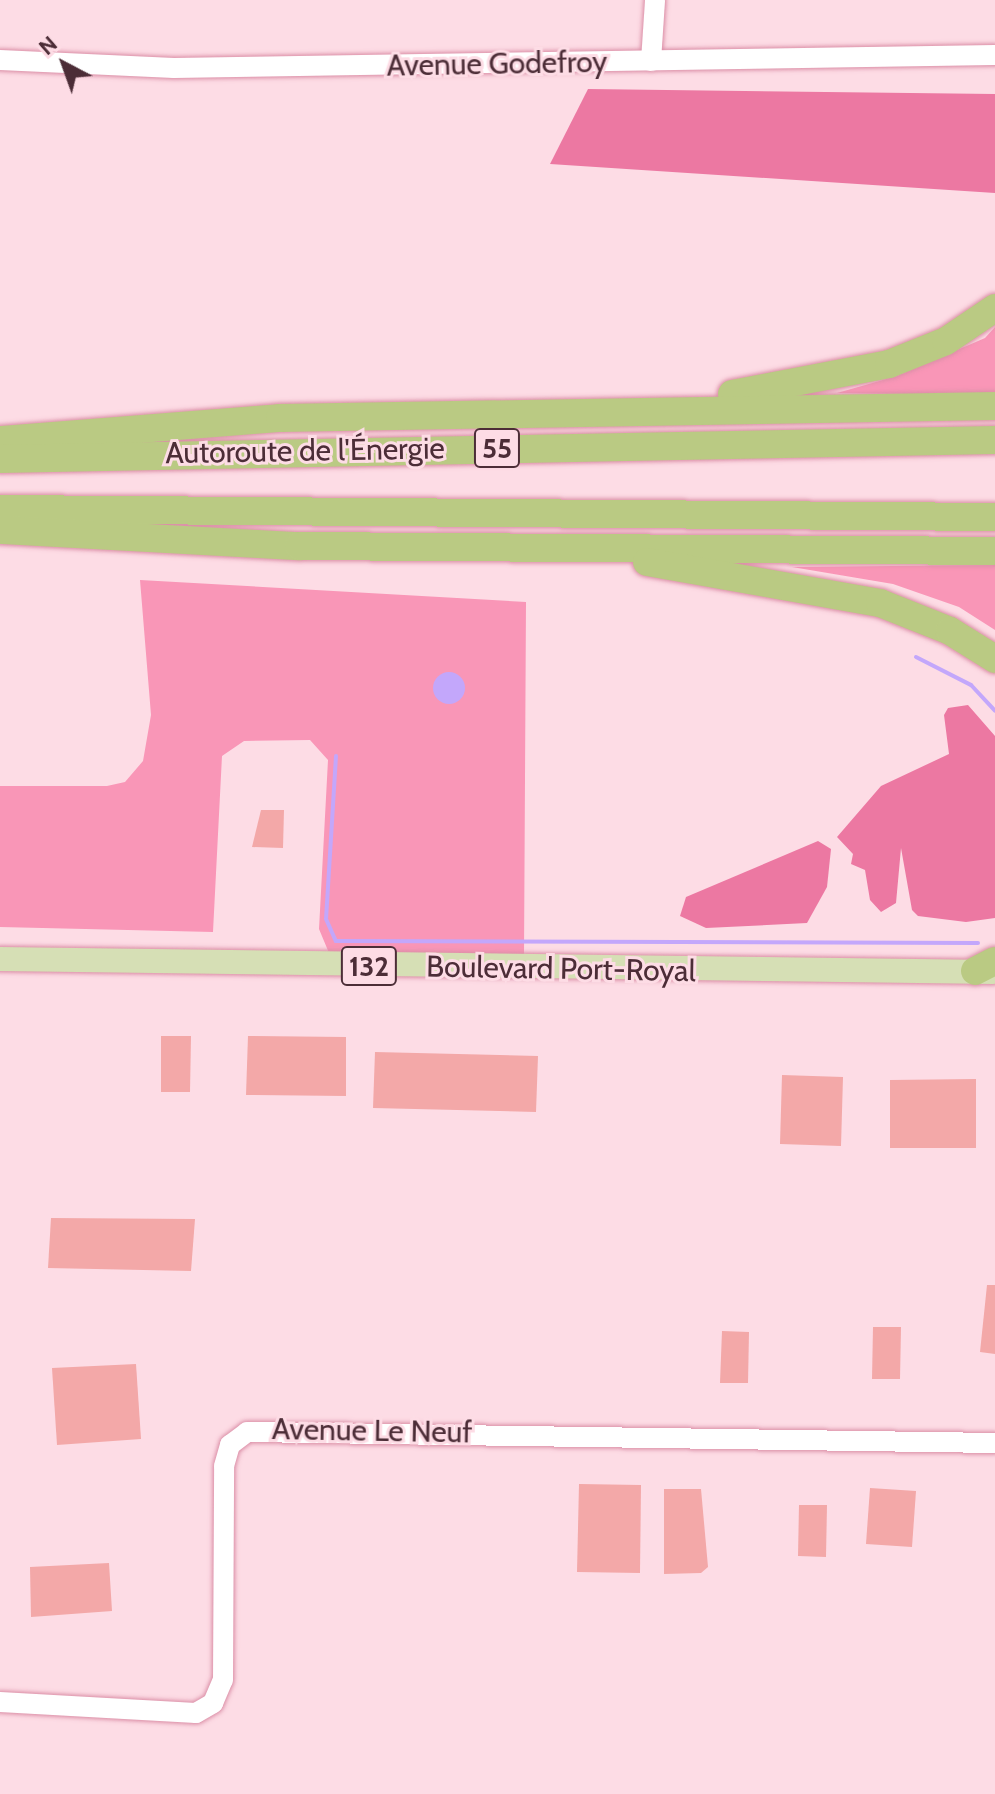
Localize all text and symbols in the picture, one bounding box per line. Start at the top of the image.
north arrow [24,24,104,104]
text: N [33,30,63,61]
street label: Avenue Godefroy [386,44,608,84]
road number: 55 [473,424,521,472]
street label: Autoroute de l'Énergie [165,431,445,471]
road number: 132 [339,942,399,990]
street label: Boulevard Port-Royal [426,949,696,989]
street label: Avenue Le Neuf [271,1411,473,1451]

